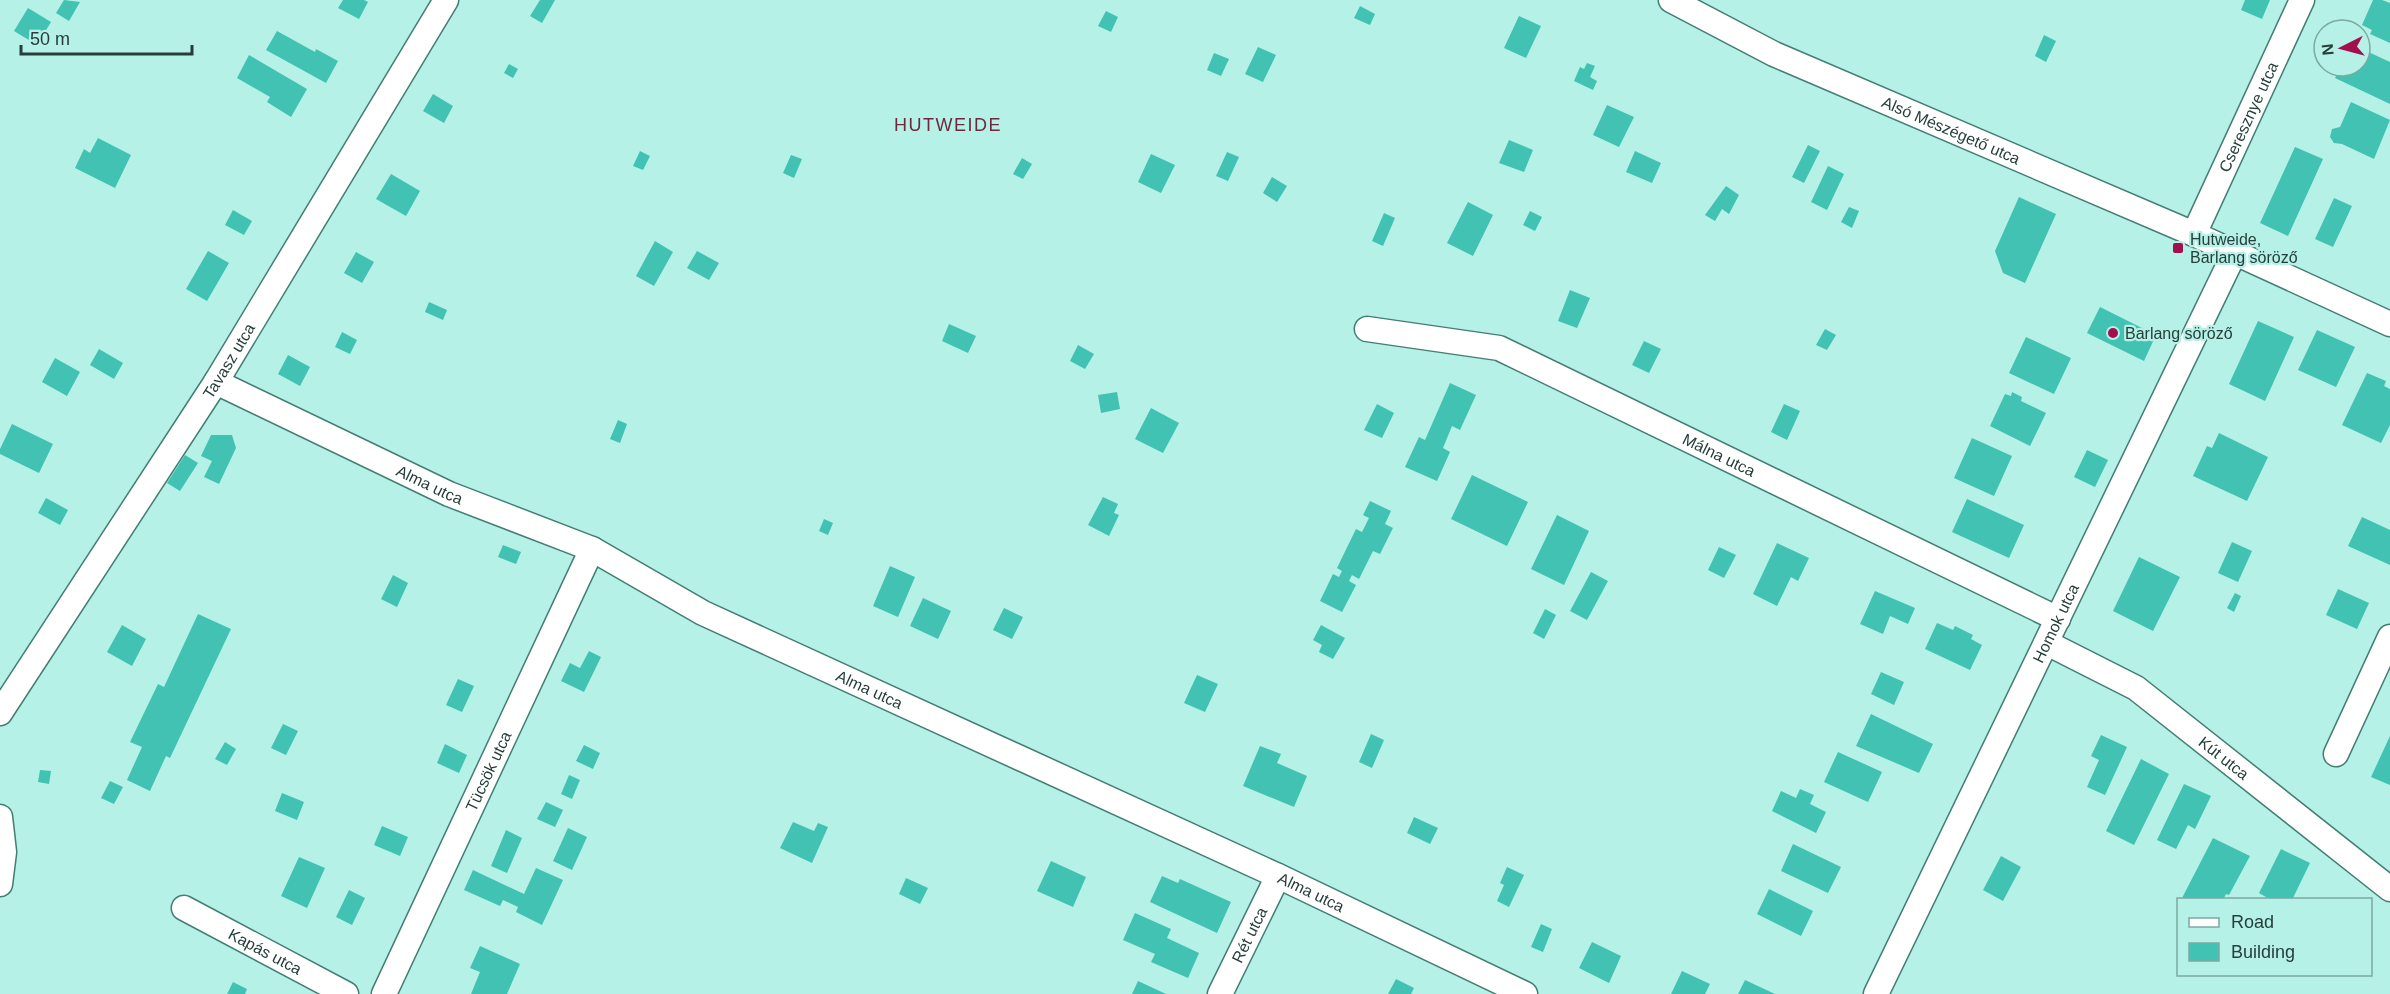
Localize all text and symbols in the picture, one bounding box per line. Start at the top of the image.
scale bar [21,18,192,56]
north arrow [2312,18,2372,78]
text: 50 m [30,29,70,49]
text: N [2319,43,2337,56]
street label: Cseresznye utca [2216,59,2281,175]
street label: Alsó Mészégető utca [1879,93,2023,167]
district label: HUTWEIDE [894,115,1002,135]
place label: Hutweide, Barlang söröző [2190,231,2298,266]
marker: Hutweide, Barlang söröző [2171,241,2185,255]
street label: Tavasz utca [200,320,258,402]
place label: Barlang söröző [2125,325,2233,342]
marker: Barlang söröző [2106,326,2120,340]
street label: Málna utca [1680,430,1758,480]
street label: Alma utca [394,462,465,507]
street label: Homok utca [2030,581,2082,665]
street label: Alma utca [833,667,905,712]
street label: Tücsök utca [463,729,515,814]
street label: Kút utca [2195,733,2252,783]
street label: Alma utca [1275,869,1347,915]
legend [2177,898,2372,976]
street label: Rét utca [1229,904,1270,966]
text: Road [2231,912,2274,932]
street label: Kapás utca [226,925,304,978]
text: Building [2231,942,2295,962]

